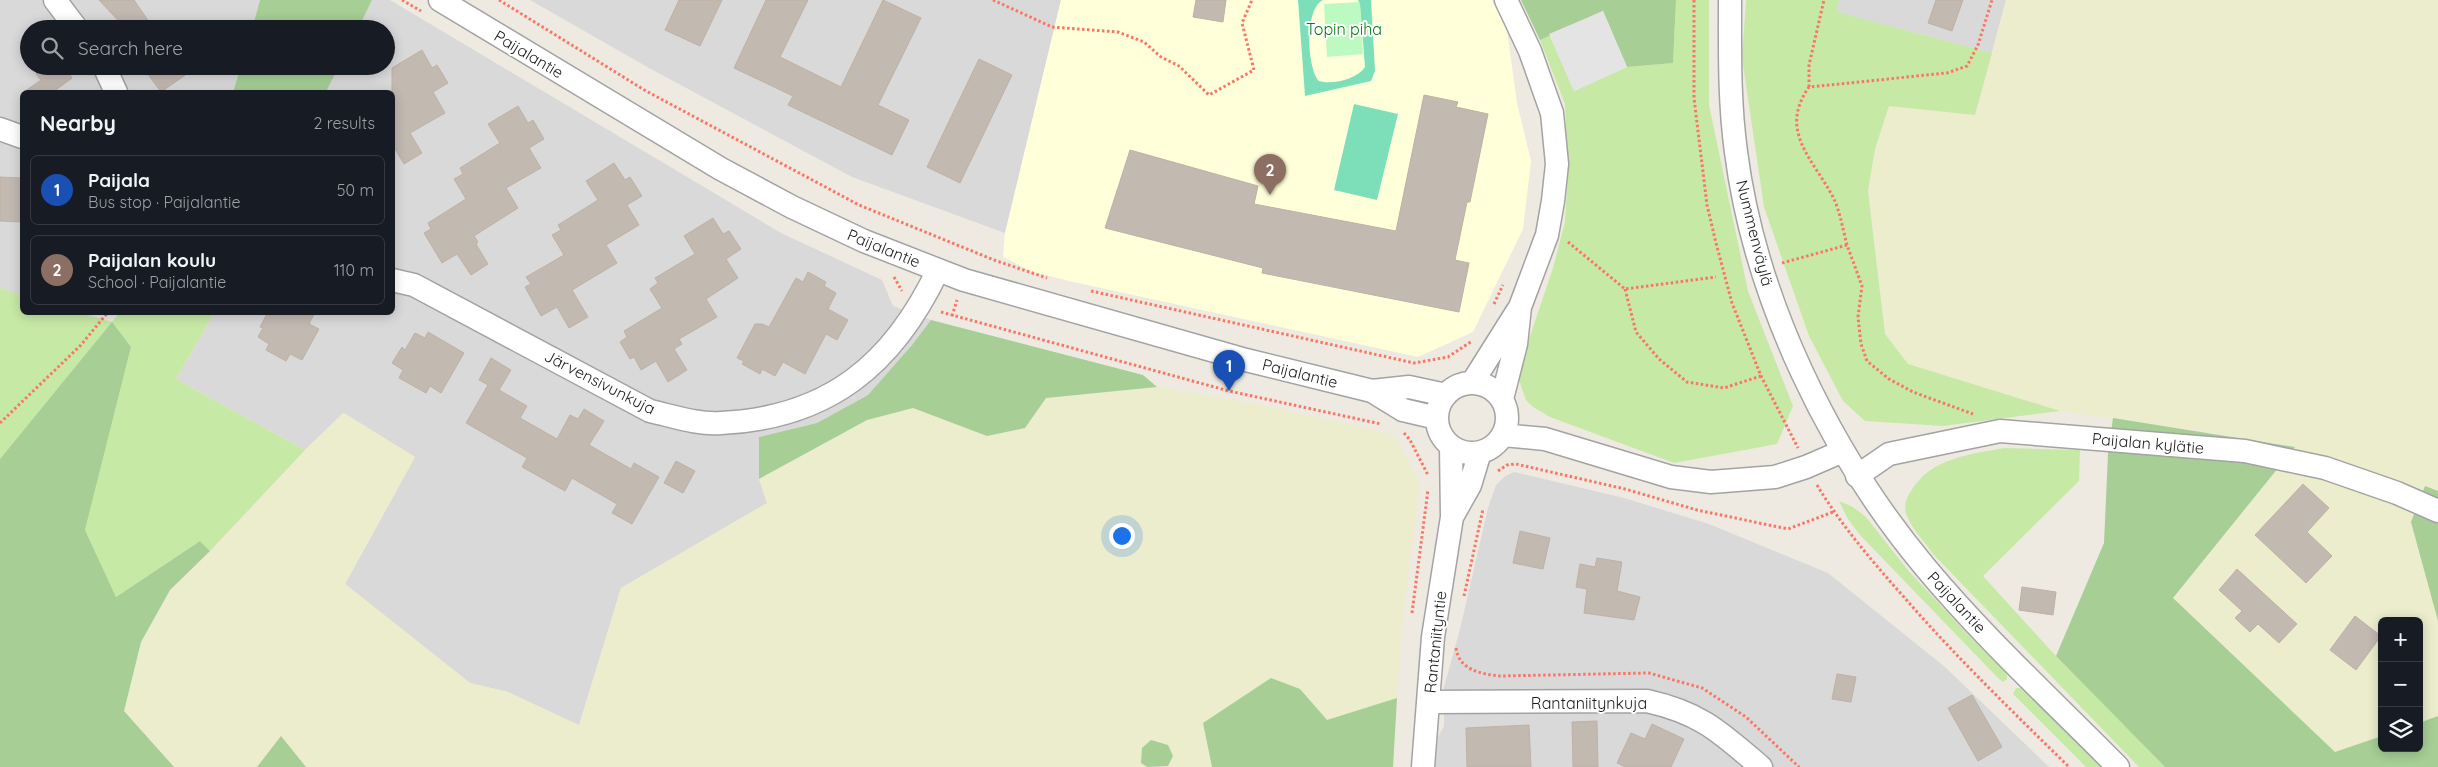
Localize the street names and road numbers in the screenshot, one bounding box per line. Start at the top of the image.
street label: Paijalantie [491,26,567,82]
street label: Nummenväylä [1732,178,1778,288]
street label: Paijalantie [845,224,923,272]
street label: Järvensivunkuja [541,345,659,419]
street label: Paijalantie [1260,354,1340,392]
street label: Paijalan kylätie [2091,428,2205,458]
street label: Paijalantie [1923,567,1991,637]
street label: Rantaniityntie [1420,590,1450,694]
street label: Rantaniitynkuja [1531,693,1647,713]

